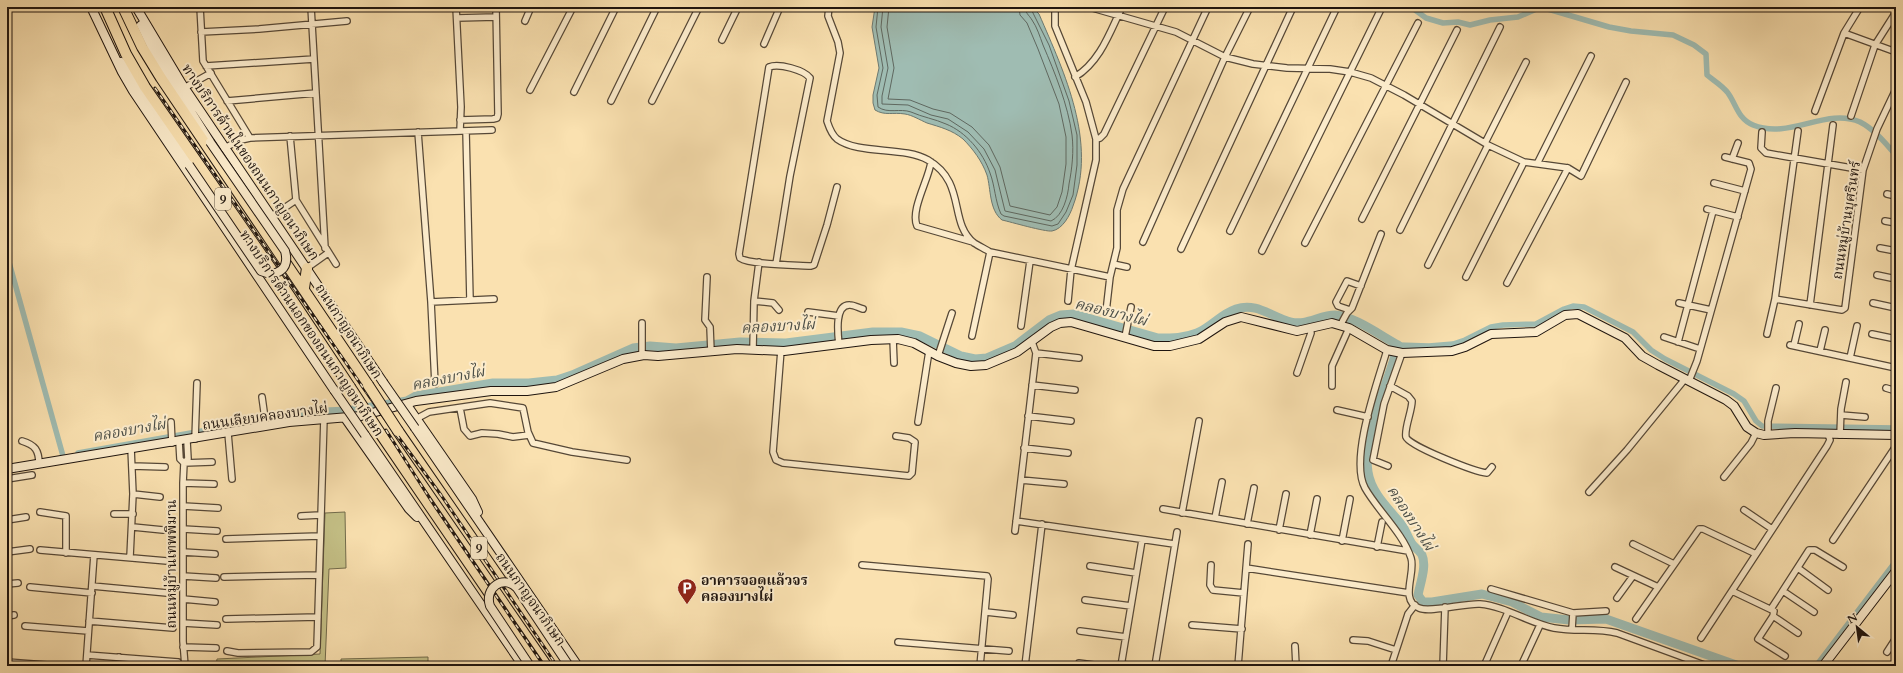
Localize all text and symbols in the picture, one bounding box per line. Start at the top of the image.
street label: ทางบริการด้านในของถนนกาญจนาภิเษก [177,60,325,264]
street label: ถนนหมู่บ้านบุศรินทร์ [1828,159,1865,281]
road number: 9 [215,188,231,210]
street label: ทางบริการด้านนอกของถนนกาญจนาภิเษก [235,226,388,440]
street label: ถนนกาญจนาภิเษก [311,280,387,383]
water label: คลองบางไผ่ [1073,292,1151,331]
water label: คลองบางไผ่ [740,313,817,338]
water label: คลองบางไผ่ [410,360,488,395]
street label: ถนนเลียบคลองบางไผ่ [201,397,329,435]
water label: คลองบางไผ่ [91,412,169,446]
water label: คลองบางไผ่ [1382,481,1441,556]
street label: ถนนหมู่บ้านเทพพิมาน [162,499,181,629]
road number: 9 [471,537,487,559]
street label: ถนนกาญจนาภิเษก [491,549,570,650]
place label: อาคารจอดแล้วจร คลองบางไผ่ [701,571,808,606]
parking icon: อาคารจอดแล้วจร คลองบางไผ่ [676,577,698,605]
north arrow [1837,607,1877,647]
text: N [1845,610,1861,628]

